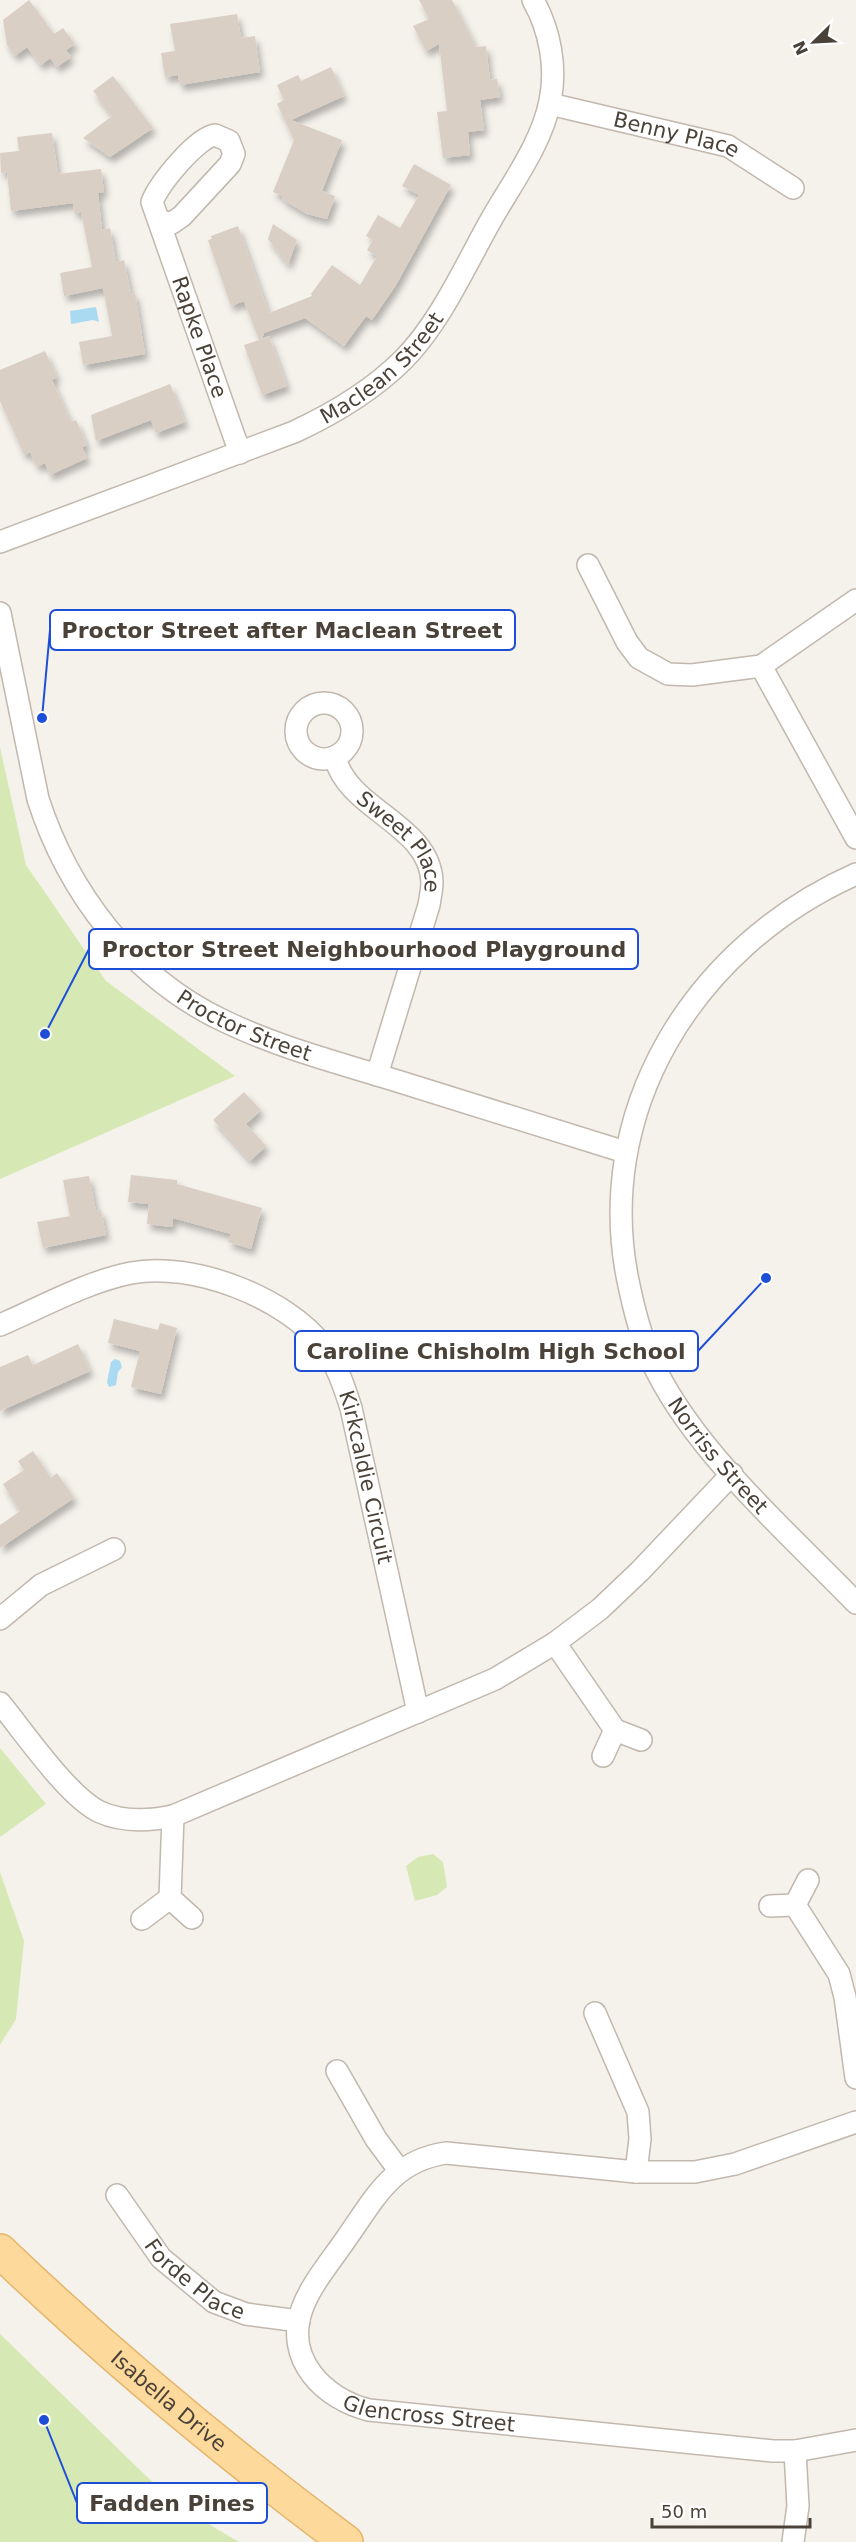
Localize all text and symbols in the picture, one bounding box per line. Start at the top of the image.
north arrow [784,12,844,72]
text: N [789,38,812,58]
street label: Benny Place [611,107,744,162]
street label: Rapke Place [167,273,232,401]
street label: Maclean Street [316,308,448,429]
callout: Proctor Street after Maclean Street [50,610,515,650]
text: Proctor Street after Maclean Street [62,618,503,643]
street label: Sweet Place [352,786,444,893]
callout: Proctor Street Neighbourhood Playground [89,929,638,969]
text: Proctor Street Neighbourhood Playground [102,937,626,962]
street label: Proctor Street [172,985,314,1066]
callout: Caroline Chisholm High School [295,1331,698,1371]
text: Caroline Chisholm High School [307,1339,685,1364]
street label: Kirkcaldie Circuit [334,1387,397,1566]
street label: Norriss Street [663,1393,773,1519]
street label: Forde Place [139,2234,248,2324]
street label: Isabella Drive [106,2346,231,2457]
street label: Glencross Street [339,2390,516,2437]
callout: Fadden Pines [77,2483,267,2523]
text: Fadden Pines [89,2491,255,2516]
scale bar [652,2491,810,2529]
text: 50 m [661,2501,707,2522]

